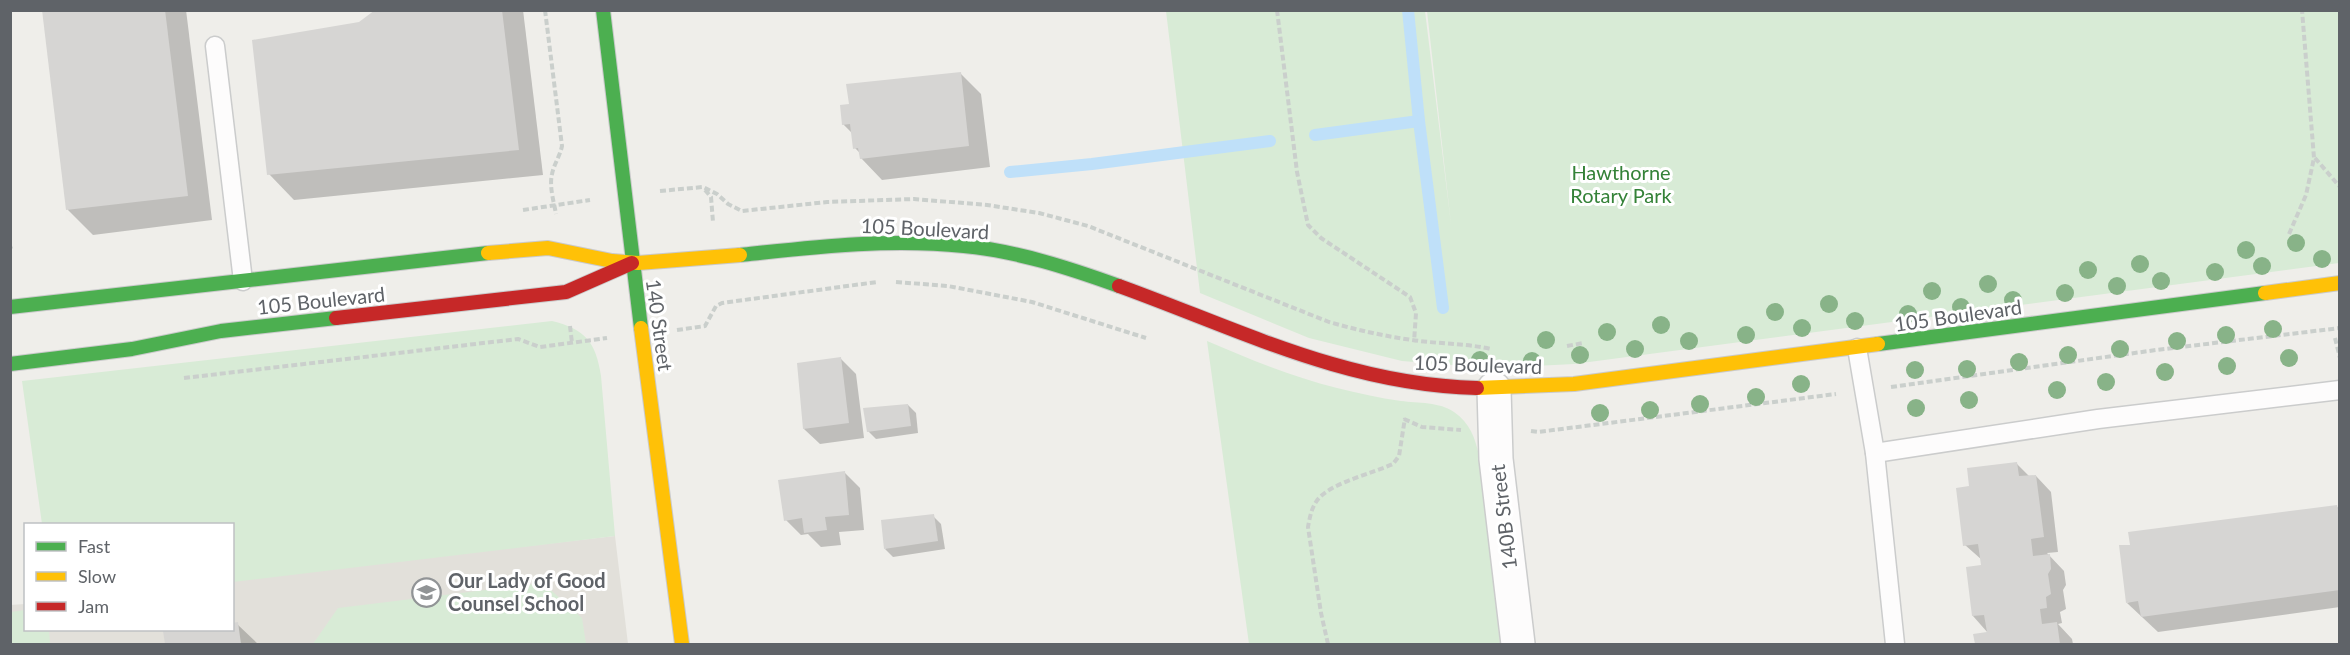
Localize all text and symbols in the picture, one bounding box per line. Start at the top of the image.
park label: Hawthorne Rotary Park [1570,160,1673,207]
street label: 105 Boulevard [860,213,990,243]
street label: 140 Street [642,277,678,373]
street label: 105 Boulevard [256,281,386,319]
street label: 105 Boulevard [1893,294,2023,336]
street label: 105 Boulevard [1413,350,1543,378]
street label: 140B Street [1485,463,1521,571]
legend [24,523,234,631]
text: Fast [78,535,111,557]
text: Slow [78,565,116,587]
place label: Our Lady of Good Counsel School [448,568,606,615]
school or university icon: Our Lady of Good Counsel School [411,576,443,608]
text: Jam [78,595,109,617]

